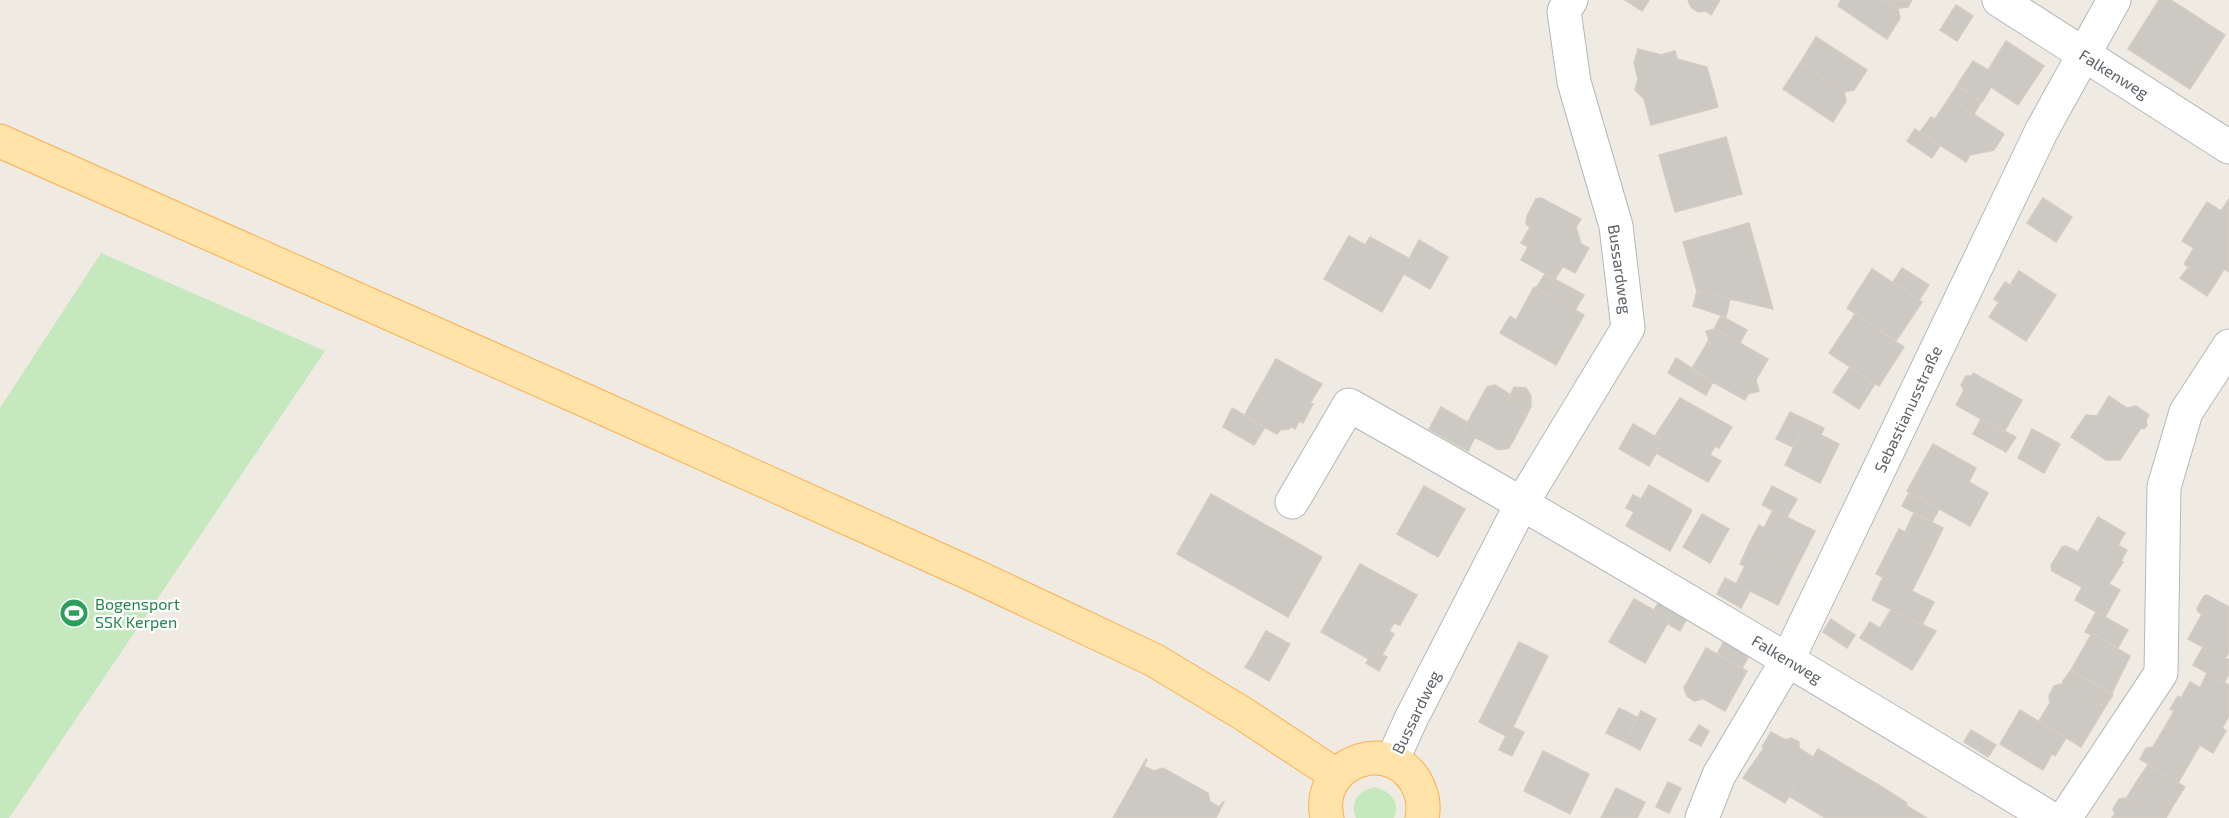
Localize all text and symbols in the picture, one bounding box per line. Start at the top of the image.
street label: Falkenweg [2076,45,2153,102]
street label: Bussardweg [1605,223,1636,315]
street label: Sebastianusstraße [1870,342,1945,475]
place label: Bogensport SSK Kerpen [95,594,180,631]
sports icon: Bogensport SSK Kerpen [58,597,90,629]
street label: Falkenweg [1749,630,1826,687]
street label: Bussardweg [1387,667,1444,756]

